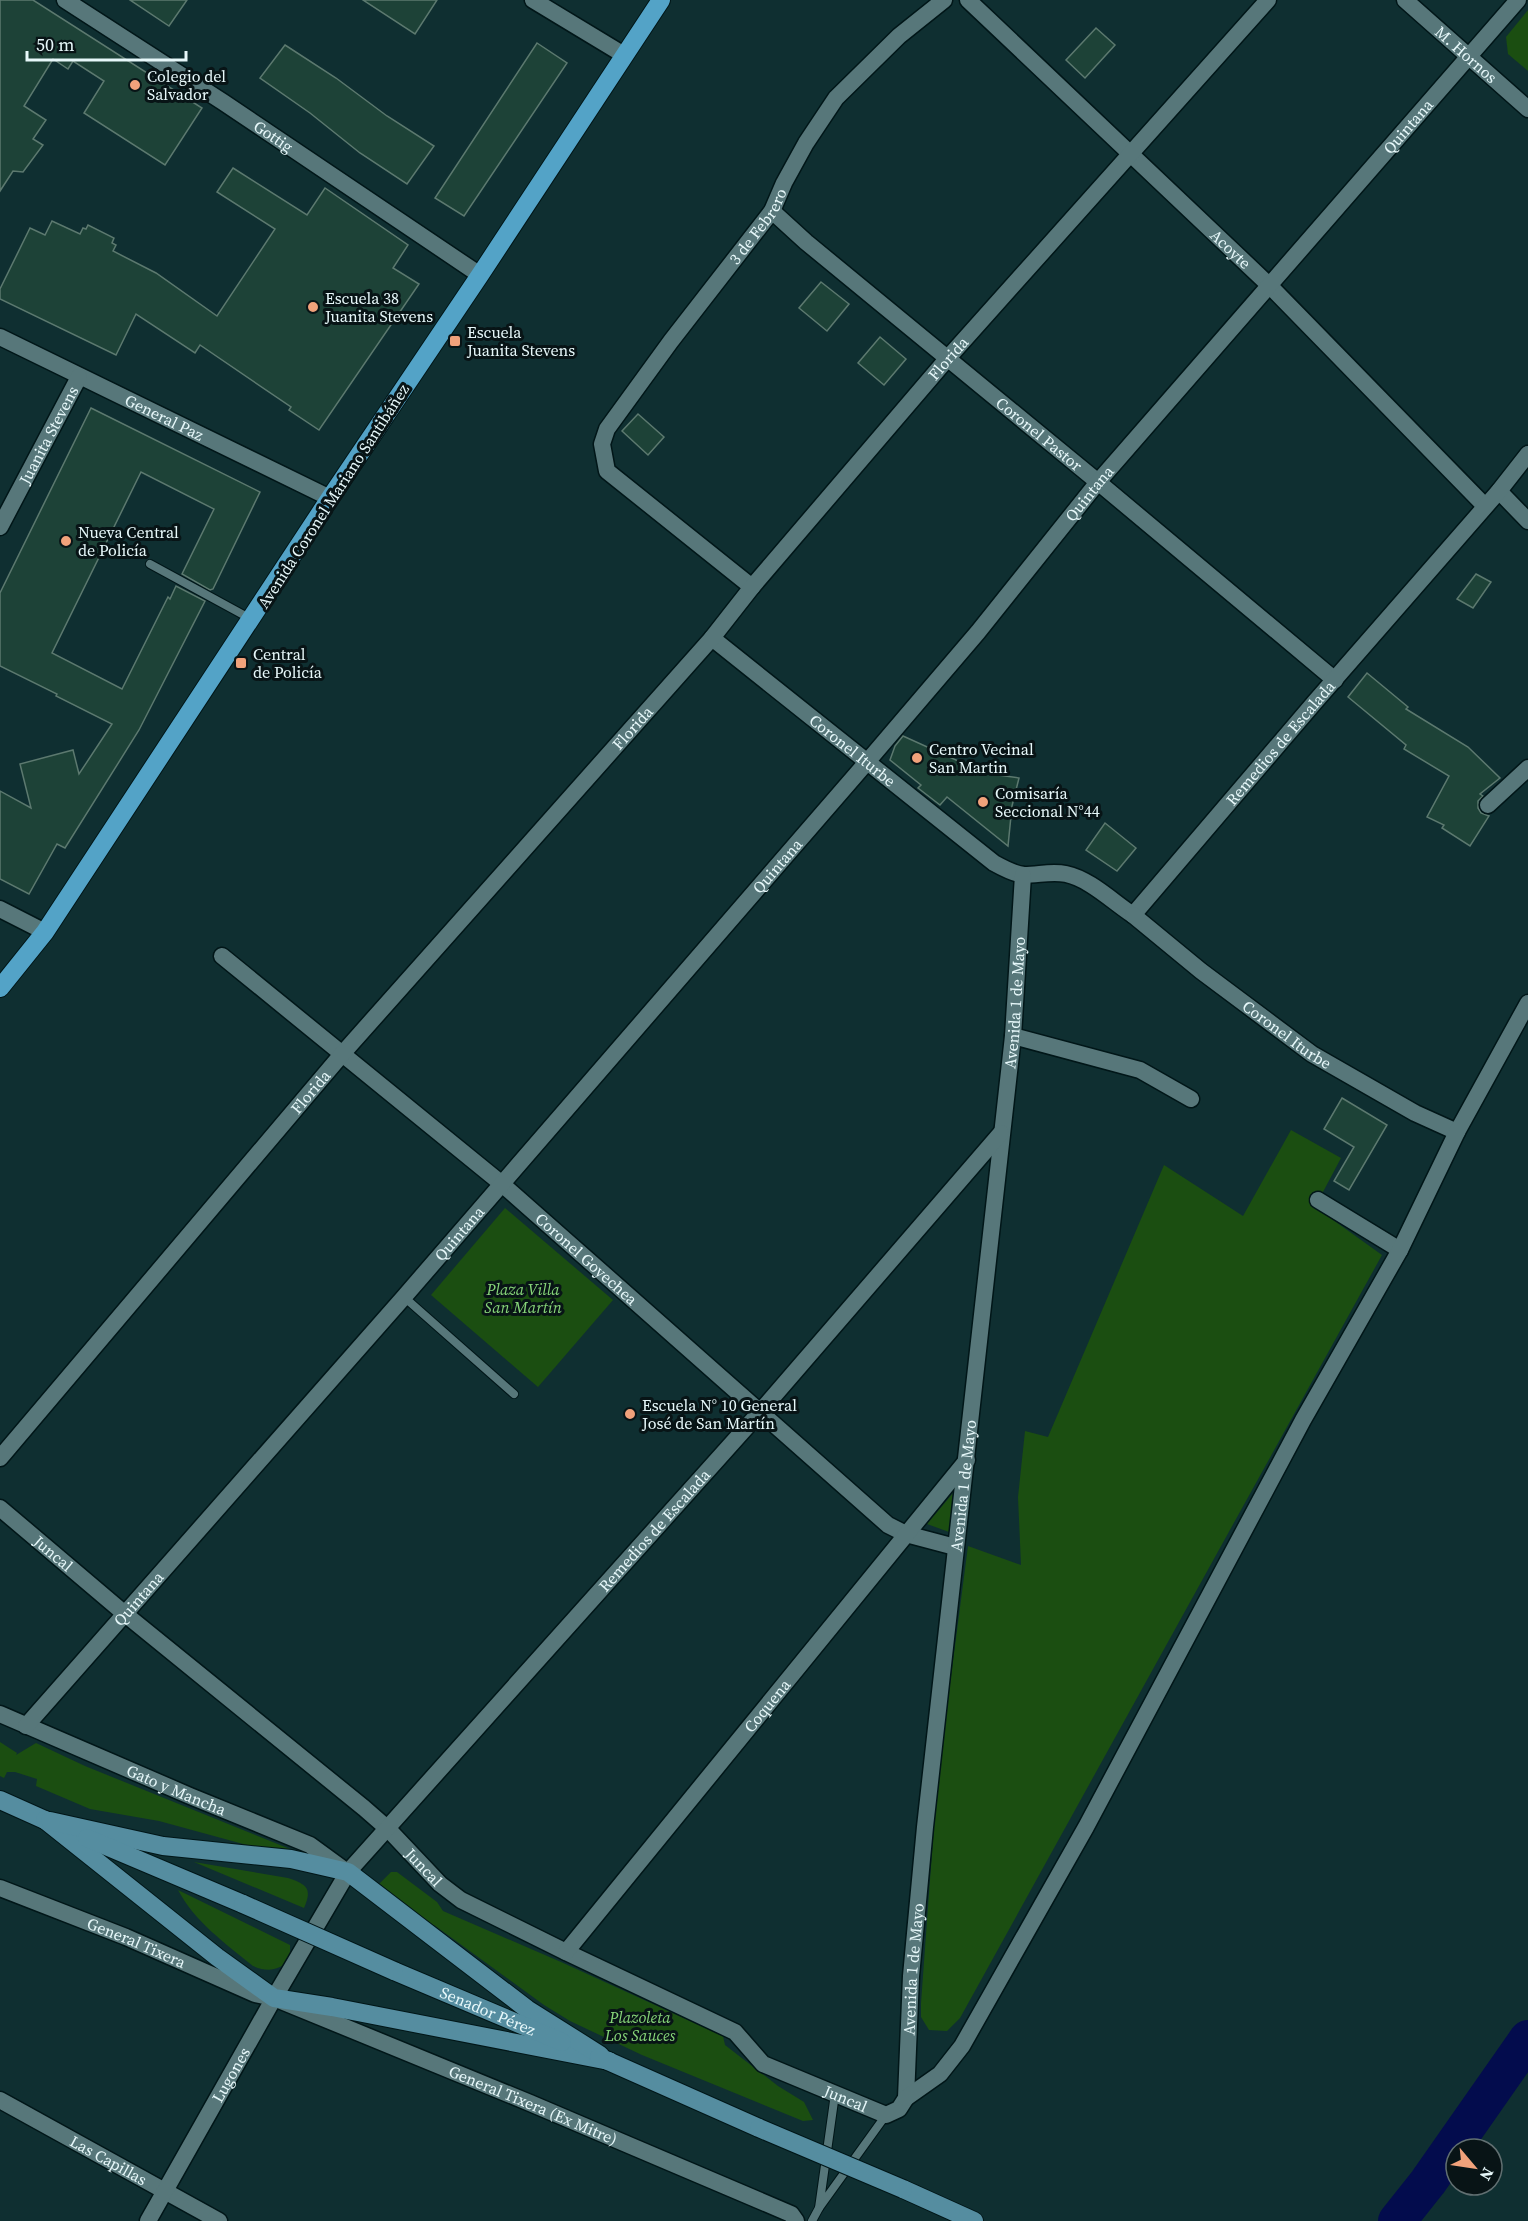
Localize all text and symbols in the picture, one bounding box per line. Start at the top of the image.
street label: M. Hornos [1431,21,1502,88]
scale bar [27,24,186,62]
text: 50 m [36,32,74,57]
place label: Colegio del Salvador [147,65,226,105]
marker: Colegio del Salvador [128,78,142,92]
street label: Quintana [1378,94,1438,159]
street label: Gottig [249,115,298,157]
street label: 3 de Febrero [724,184,792,269]
street label: Acoyte [1206,224,1256,274]
place label: Escuela 38 Juanita Stevens [324,287,433,327]
marker: Escuela 38 Juanita Stevens [306,300,320,314]
place label: Escuela Juanita Stevens [466,321,575,361]
street label: Florida [923,331,974,385]
marker: Escuela Juanita Stevens [448,334,462,348]
street label: Avenida Coronel Mariano Santibáñez [252,379,414,613]
street label: Juanita Stevens [13,382,83,489]
street label: General Paz [121,389,208,446]
street label: Coronel Pastor [991,392,1087,476]
street label: Quintana [1060,460,1119,526]
place label: Nueva Central de Policía [78,521,179,561]
marker: Nueva Central de Policía [59,534,73,548]
place label: Central de Policía [253,643,323,683]
marker: Central de Policía [234,656,248,670]
street label: Remedios de Escalada [1220,675,1340,810]
street label: Florida [607,701,658,754]
street label: Coronel Iturbe [805,709,901,792]
place label: Centro Vecinal San Martin [929,738,1034,778]
marker: Centro Vecinal San Martin [910,751,924,765]
place label: Comisaría Seccional N°44 [995,782,1100,822]
marker: Comisaría Seccional N°44 [976,795,990,809]
street label: Quintana [747,833,808,898]
street label: Avenida 1 de Mayo [998,936,1030,1070]
street label: Coronel Iturbe [1238,995,1335,1074]
street label: Florida [285,1064,336,1118]
street label: Quintana [429,1200,490,1266]
street label: Coronel Goyechea [531,1208,643,1310]
park label: Plaza Villa San Martín [484,1278,562,1318]
place label: Escuela N° 10 General José de San Martín [641,1394,797,1434]
marker: Escuela N° 10 General José de San Martín [623,1407,637,1421]
street label: Avenida 1 de Mayo [945,1419,981,1553]
street label: Remedios de Escalada [593,1464,715,1596]
street label: Juncal [28,1530,78,1576]
street label: Quintana [108,1566,169,1631]
street label: Coquena [738,1673,796,1737]
street label: Gato y Mancha [123,1759,230,1821]
street label: Juncal [400,1842,448,1891]
street label: Avenida 1 de Mayo [898,1902,929,2036]
street label: General Tixera [84,1912,190,1973]
street label: Senador Pérez [437,1981,539,2041]
park label: Plazoleta Los Sauces [604,2006,675,2046]
street label: Lugones [206,2043,255,2106]
street label: General Tixera (Ex Mitre) [446,2060,621,2150]
street label: Juncal [820,2079,871,2117]
street label: Las Capillas [66,2130,151,2190]
north arrow [1444,2137,1504,2197]
text: N [1475,2164,1500,2185]

